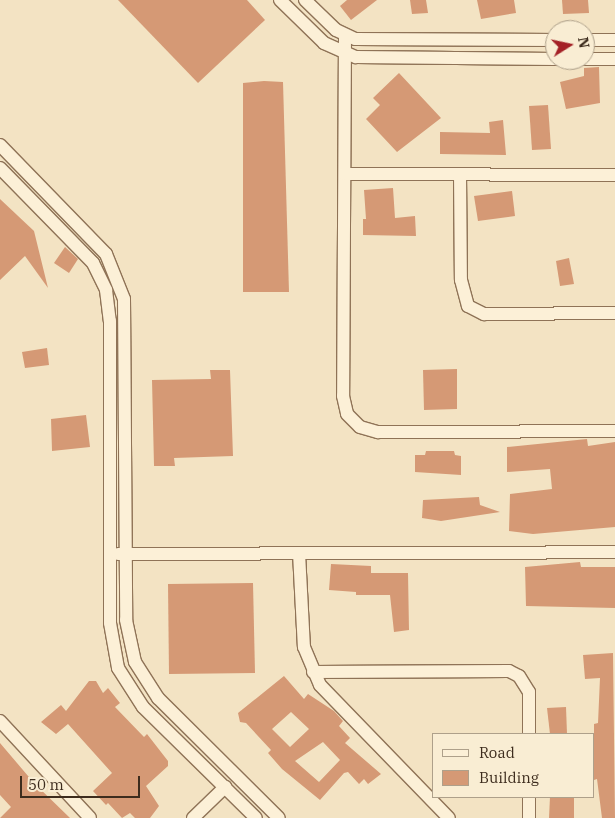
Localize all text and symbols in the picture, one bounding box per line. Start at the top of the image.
north arrow [545,20,595,70]
text: N [574,36,594,50]
legend [432,733,595,798]
text: Road [479,743,515,762]
scale bar [22,766,142,798]
text: Building [479,768,539,787]
text: 50 m [28,775,64,794]

